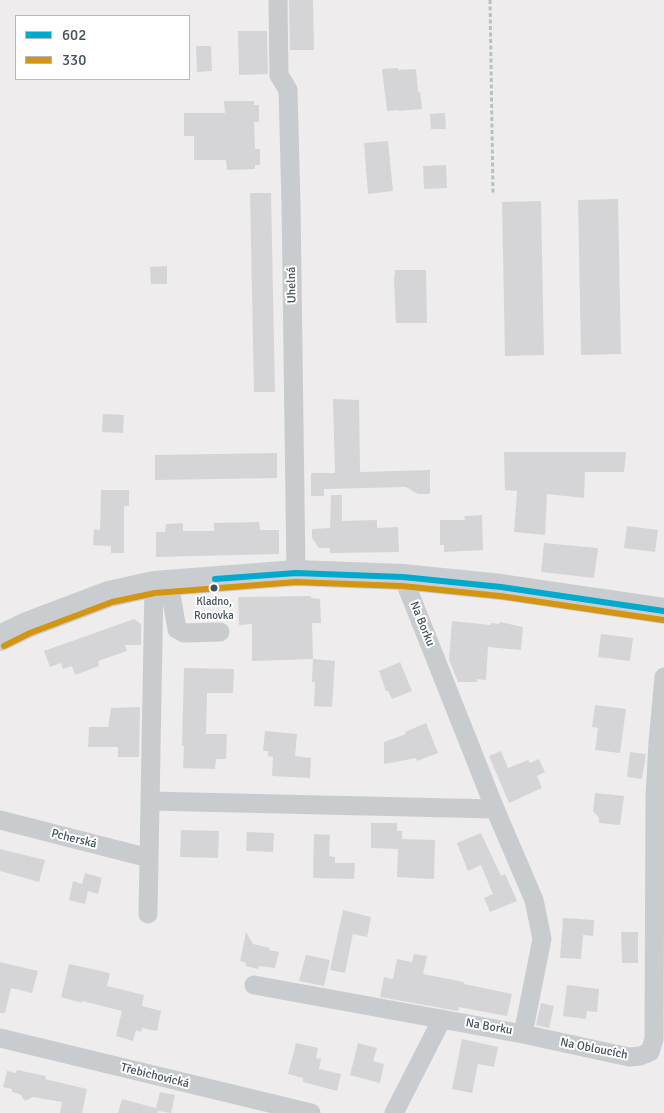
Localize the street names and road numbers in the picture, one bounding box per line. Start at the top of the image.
street label: Uhelná [284,267,300,303]
street label: Na Borku [406,599,438,649]
street label: Pcherská [50,826,98,852]
street label: Na Borku [465,1016,513,1038]
street label: Na Obloucích [559,1035,629,1063]
street label: Třebichovická [119,1061,191,1091]

